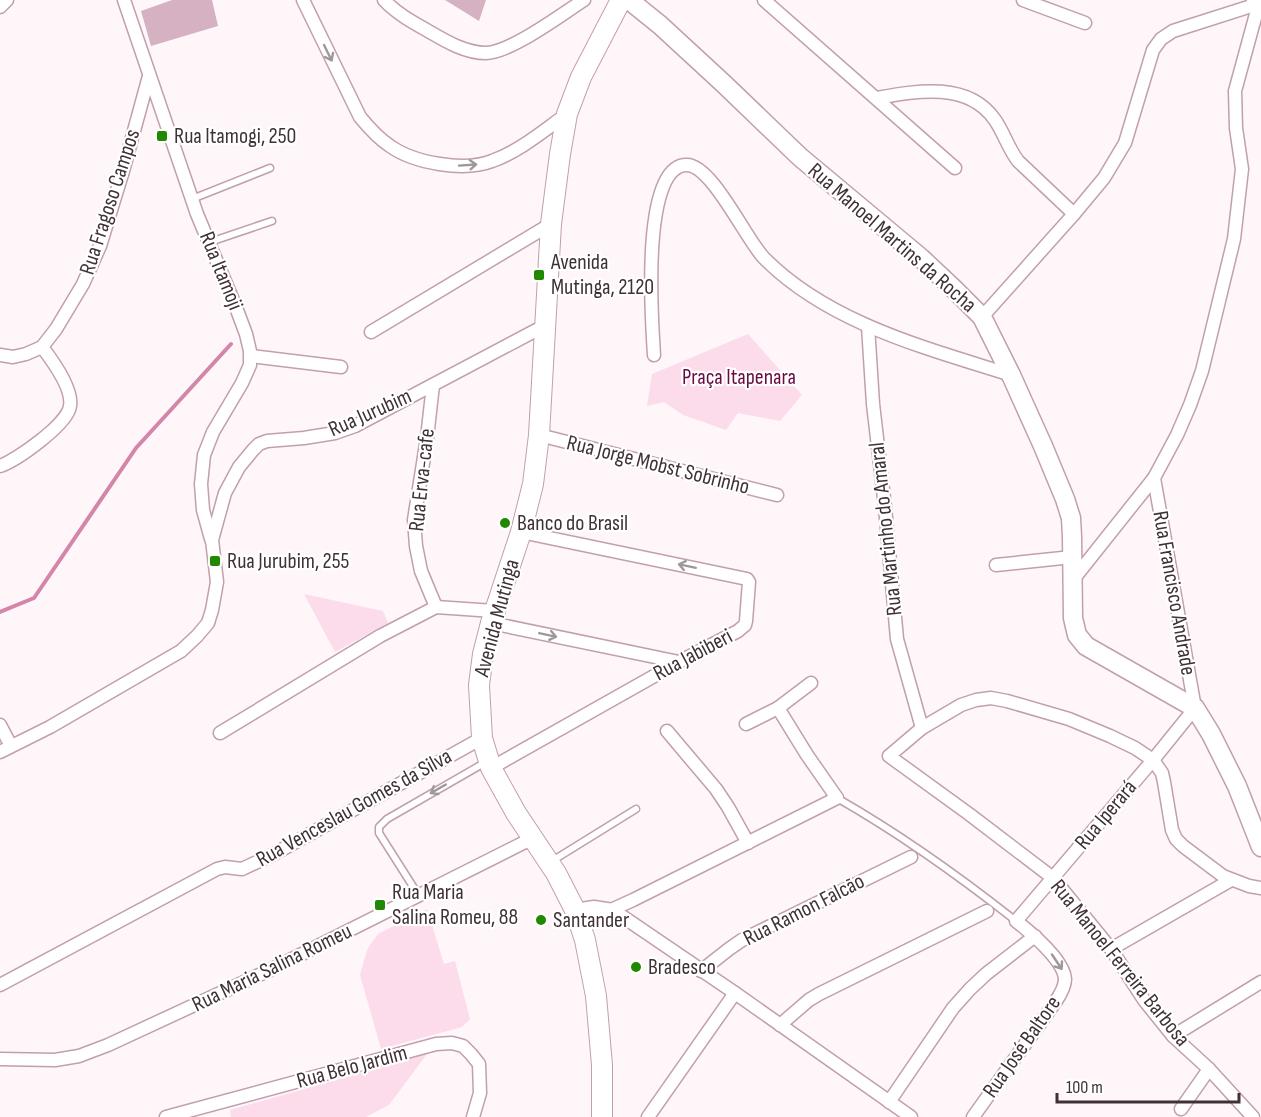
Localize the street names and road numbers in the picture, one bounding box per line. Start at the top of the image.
street label: Rua Fragoso Campos [74,126,146,278]
street label: Rua Manoel Martins da Rocha [802,157,982,319]
street label: Rua Itamoji [193,228,249,314]
street label: Rua Jurubim [324,383,416,443]
street label: Rua Erva-cafe [403,427,441,533]
street label: Rua Jorge Mobst Sobrinho [564,429,752,501]
street label: Rua Martinho do Amaral [863,441,909,617]
street label: Rua Francisco Andrade [1146,509,1202,677]
street label: Avenida Mutinga [468,556,526,681]
street label: Rua Jabiberi [649,623,737,687]
street label: Rua Venceslau Gomes da Silva [251,743,457,873]
street label: Rua Iperará [1069,775,1143,855]
street label: Rua Ramon Falcão [739,868,869,952]
street label: Rua Manoel Ferreira Barbosa [1044,874,1196,1052]
street label: Rua Maria Salina Romeu [188,918,356,1018]
street label: Rua José Baltore [977,991,1067,1103]
street label: Rua Belo Jardim [294,1039,410,1095]

